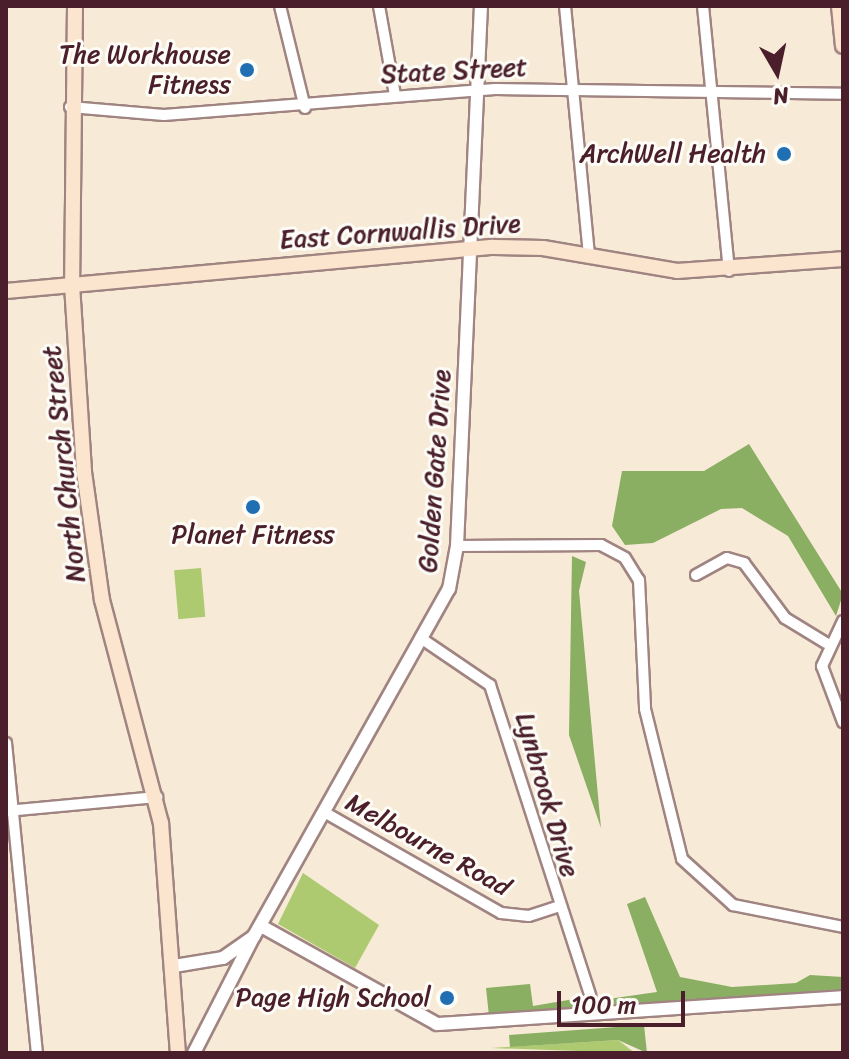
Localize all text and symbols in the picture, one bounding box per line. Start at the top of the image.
north arrow [737,32,817,112]
place label: The Workhouse Fitness [59,39,231,100]
street label: State Street [379,52,529,90]
marker: The Workhouse Fitness [238,61,256,79]
text: N [770,76,791,117]
place label: ArchWell Health [579,138,766,170]
marker: ArchWell Health [773,143,795,165]
street label: East Cornwallis Drive [279,208,521,256]
street label: North Church Street [36,345,92,583]
street label: Golden Gate Drive [412,368,458,574]
marker: Planet Fitness [244,498,262,516]
place label: Planet Fitness [171,519,335,551]
street label: Lynbrook Drive [509,709,585,881]
street label: Melbourne Road [340,787,516,903]
scale bar [561,975,689,1025]
place label: Page High School [233,982,431,1014]
text: 100 m [571,984,636,1026]
marker: Page High School [438,989,456,1007]

